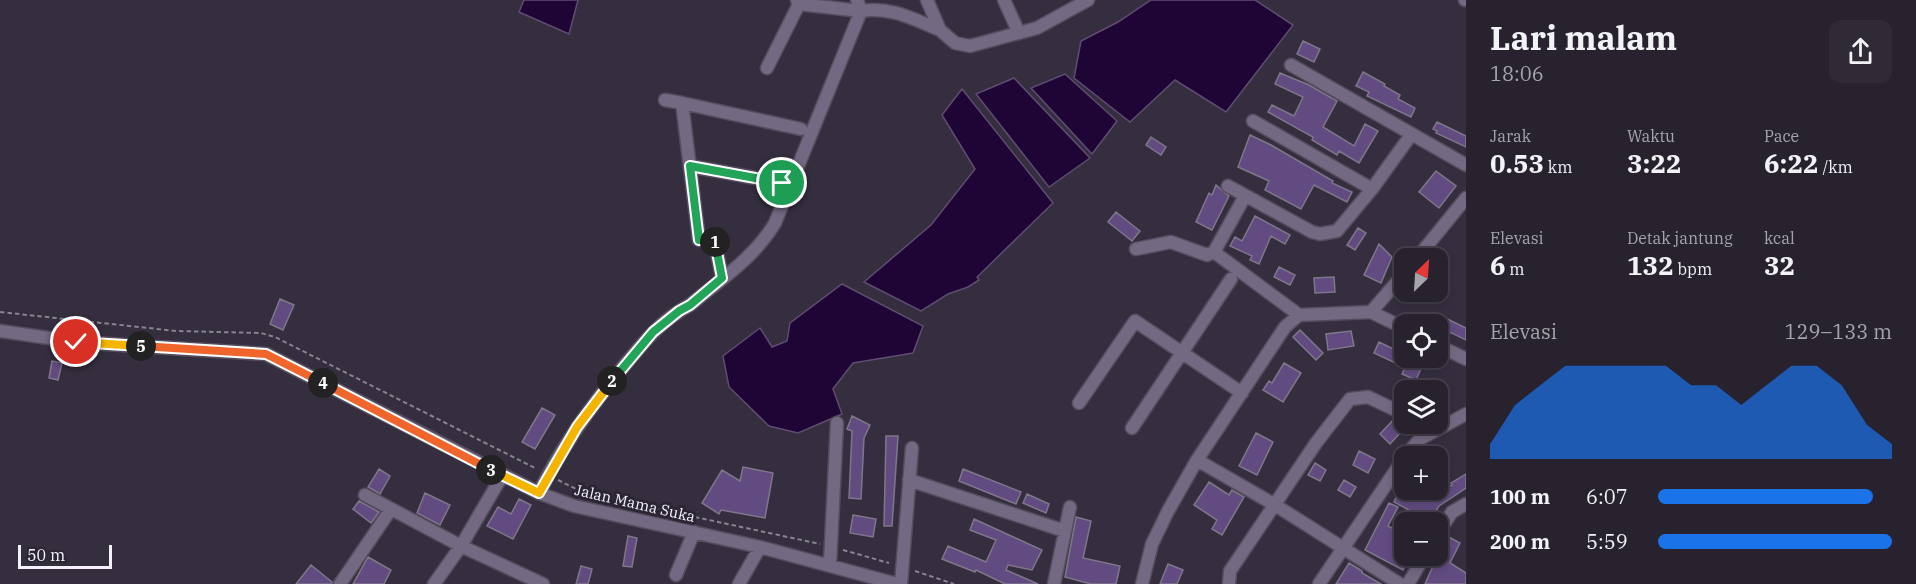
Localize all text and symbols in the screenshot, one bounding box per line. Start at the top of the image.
text: Lari malam [1490,16,1677,59]
button: share [1829,20,1892,83]
text: 18:06 [1490,60,1544,87]
text: Jarak [1490,126,1531,146]
text: Waktu [1627,126,1675,146]
text: Pace [1764,126,1799,146]
text: 0.53 [1490,146,1544,180]
text: 3:22 [1627,146,1682,180]
text: 6:22 [1764,146,1819,180]
pin [756,157,807,208]
text: km [1544,157,1572,177]
text: /km [1819,157,1853,177]
icon: arrive [765,166,798,199]
pin: 1 [700,227,730,257]
text: Elevasi [1490,228,1544,248]
text: Detak jantung [1627,228,1733,248]
text: kcal [1764,228,1795,248]
text: 1 [710,232,720,252]
north arrow [1394,248,1448,302]
map controls [1394,248,1448,566]
text: 6 [1490,248,1506,282]
text: 132 [1627,248,1674,282]
text: 32 [1764,248,1795,282]
text: m [1506,259,1525,279]
text: bpm [1674,259,1712,279]
button: locate [1394,314,1448,368]
pin [50,316,101,367]
text: Elevasi [1490,318,1557,345]
text: 129–133 m [1785,318,1892,345]
icon: check [59,325,92,358]
pin: 5 [126,331,156,361]
text: 5 [136,336,146,356]
pin: 2 [597,366,627,396]
pin: 4 [308,368,338,398]
text: 2 [607,371,617,391]
text: 4 [318,373,328,393]
button: layers [1394,380,1448,434]
button: + [1394,446,1448,500]
pin: 3 [476,455,506,485]
text: 3 [486,460,496,480]
street label: Jalan Mama Suka [573,480,697,526]
text: 100 m [1490,483,1550,510]
text: 6:07 [1586,483,1628,510]
button: − [1394,512,1448,566]
text: 200 m [1490,528,1550,555]
text: 5:59 [1586,528,1628,555]
scale bar [18,542,112,570]
text: 50 m [27,545,65,565]

